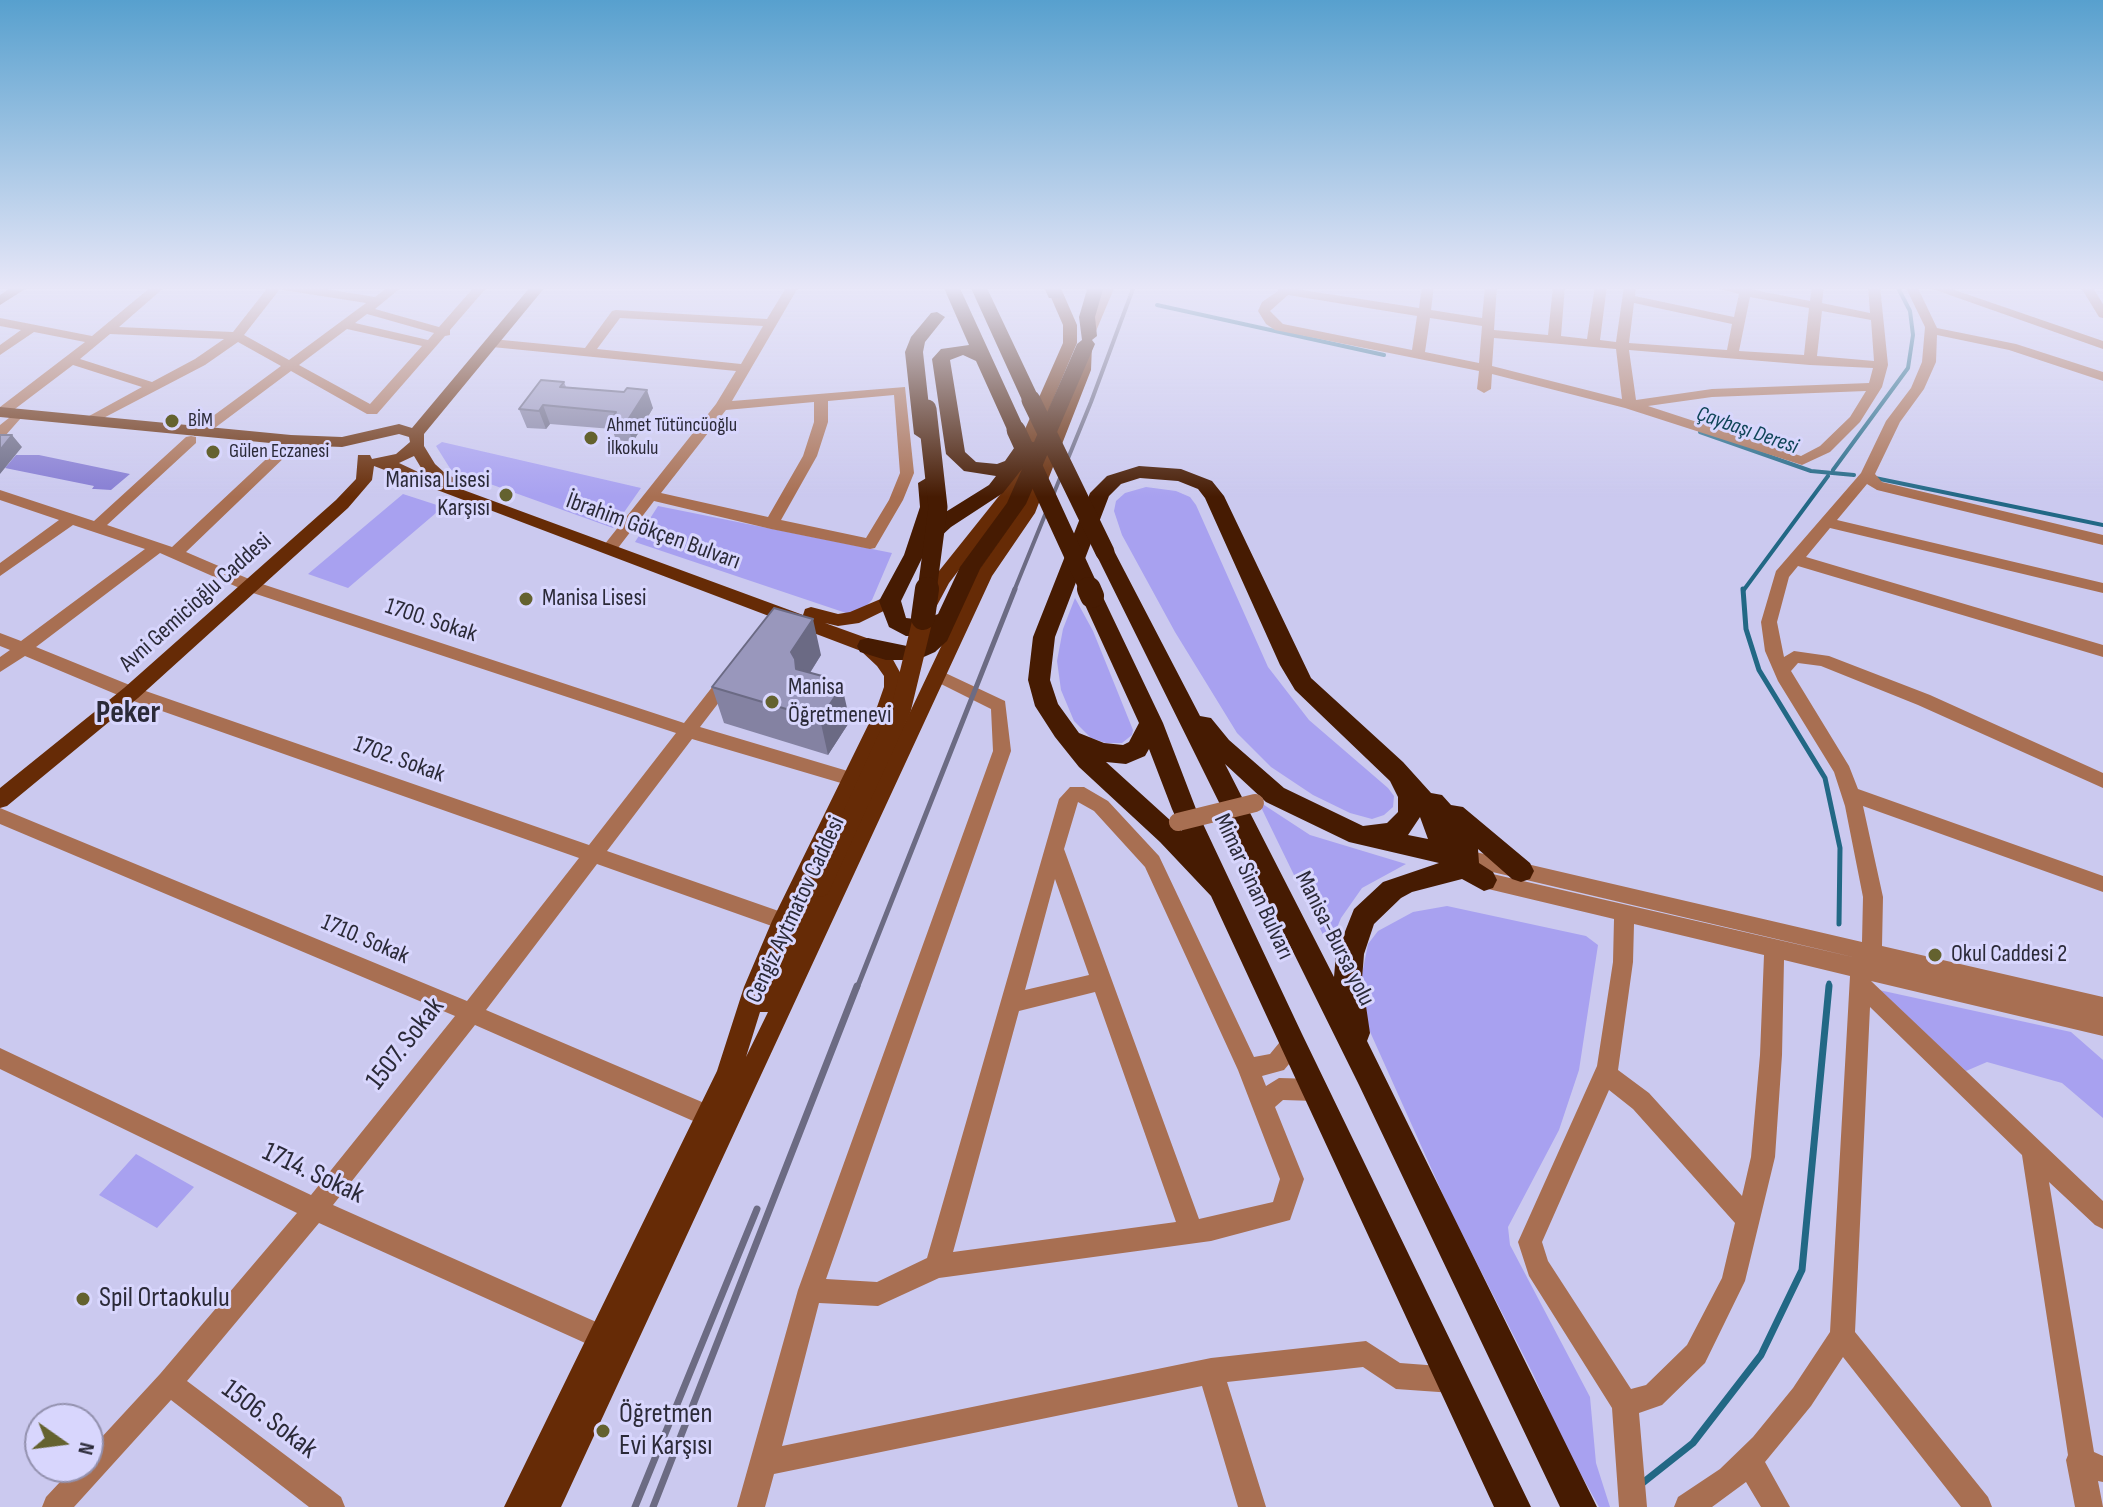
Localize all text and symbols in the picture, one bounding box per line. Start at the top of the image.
water label: Çaybaşı Deresi [1693,401,1801,461]
place label: BİM [188,409,213,433]
marker: BİM [163,412,181,430]
place label: Ahmet Tütüncüoğlu İlkokulu [607,414,737,461]
marker: Ahmet Tütüncüoğlu İlkokulu [582,429,600,447]
place label: Gülen Eczanesi [229,440,329,464]
marker: Gülen Eczanesi [204,443,222,461]
place label: Manisa Lisesi Karşısı [386,467,490,523]
marker: Manisa Lisesi Karşısı [497,486,515,504]
street label: İbrahim Gökçen Bulvarı [562,487,744,577]
street label: Avni Gemicioğlu Caddesi [114,527,278,679]
place label: Manisa Lisesi [542,585,646,613]
marker: Manisa Lisesi [517,590,535,608]
street label: 1700. Sokak [382,593,480,649]
place label: Manisa Öğretmenevi [788,674,891,730]
marker: Manisa Öğretmenevi [763,693,781,711]
district label: Peker [96,695,160,733]
street label: 1702. Sokak [350,730,448,790]
street label: Mimar Sinan Bulvarı [1207,810,1299,964]
street label: Cengiz Aytmatov Caddesi [740,812,852,1008]
street label: Manisa-Bursa yolu [1288,867,1380,1011]
street label: 1710. Sokak [317,909,413,971]
place label: Okul Caddesi 2 [1951,941,2067,969]
marker: Okul Caddesi 2 [1926,946,1944,964]
street label: 1507. Sokak [360,991,452,1097]
street label: 1714. Sokak [257,1136,369,1212]
place label: Spil Ortaokulu [99,1282,230,1316]
marker: Spil Ortaokulu [74,1290,92,1308]
street label: 1506. Sokak [215,1373,323,1467]
place label: Öğretmen Evi Karşısı [619,1398,712,1464]
north arrow [24,1403,104,1483]
marker: Öğretmen Evi Karşısı [594,1422,612,1440]
text: N [71,1439,100,1457]

